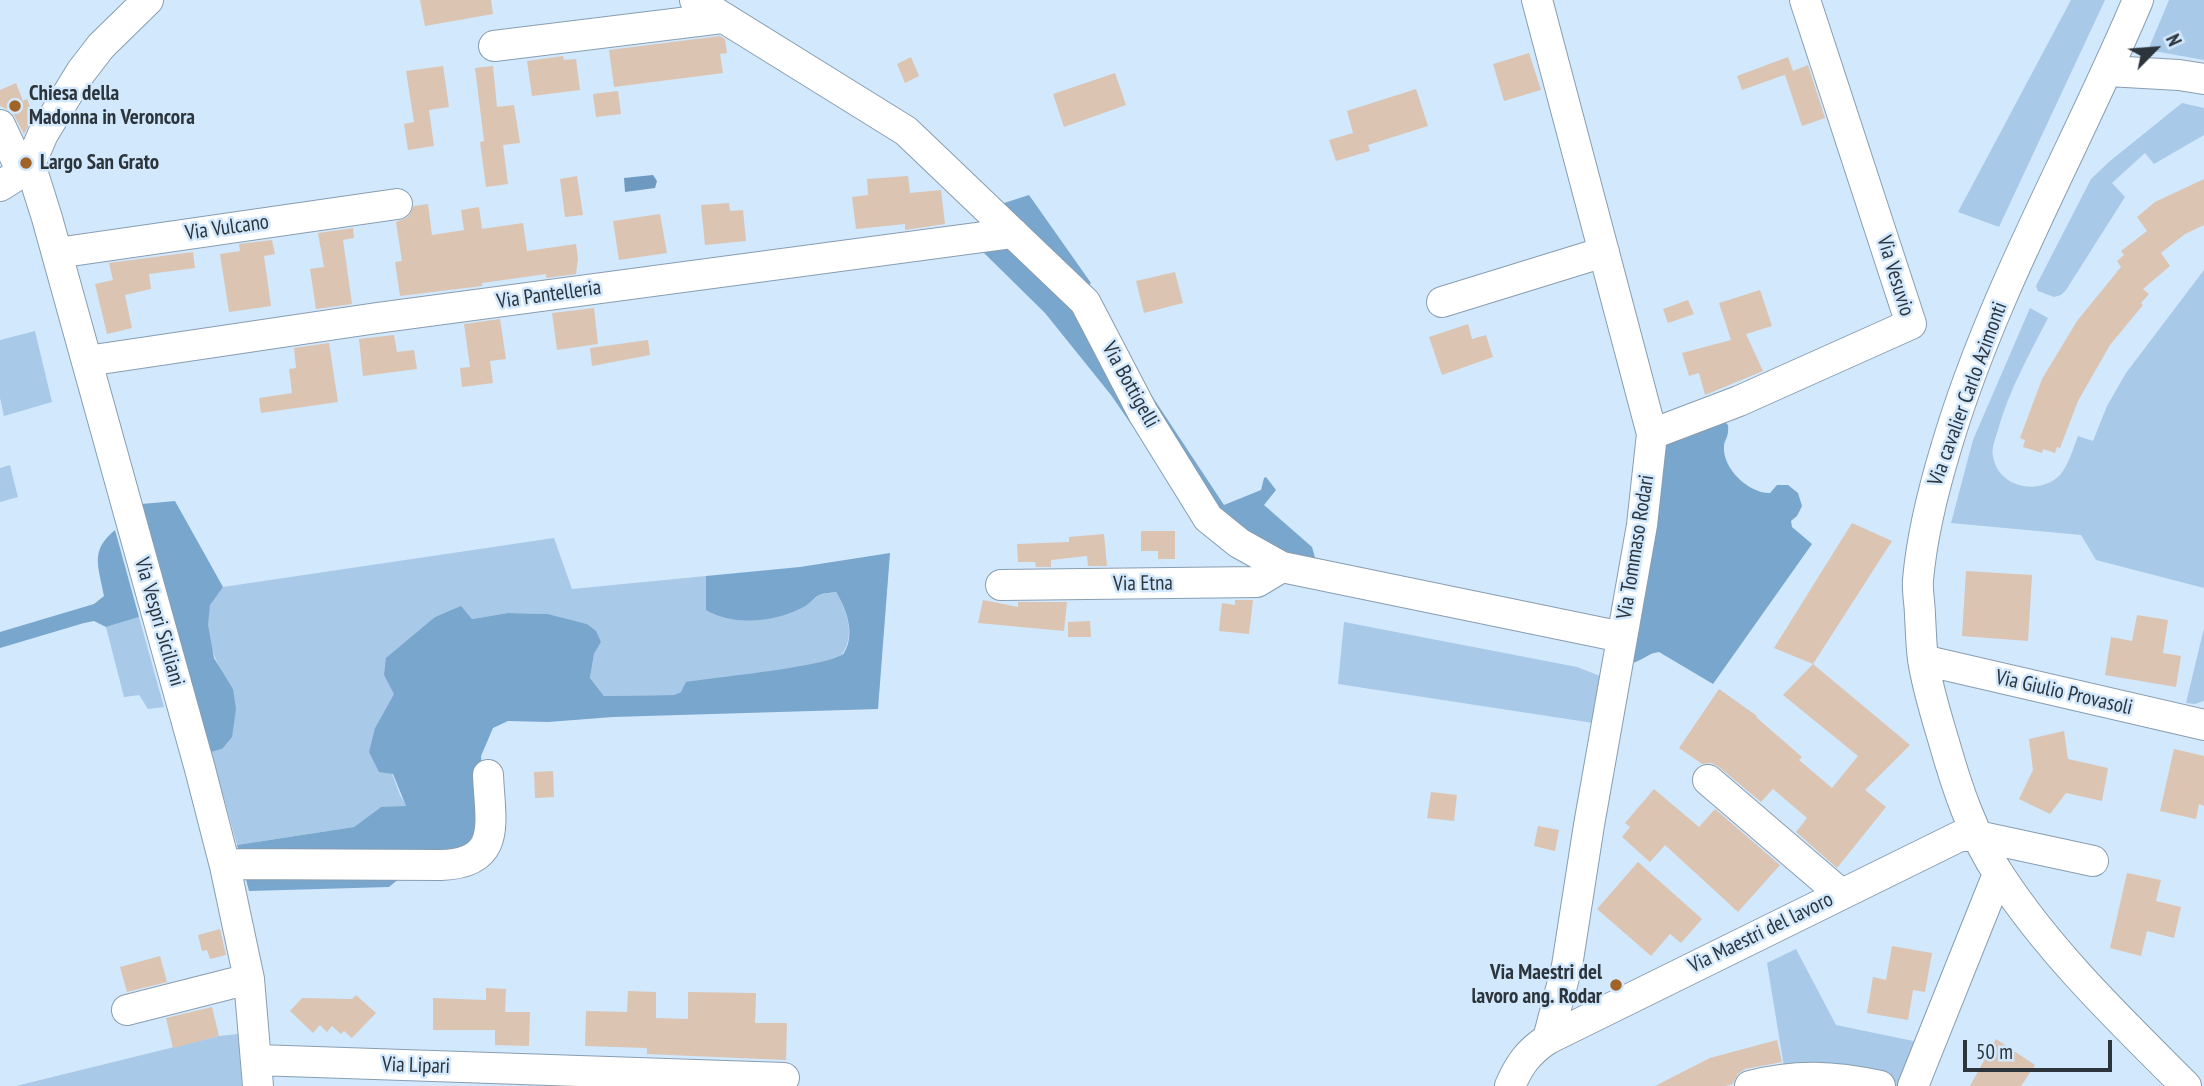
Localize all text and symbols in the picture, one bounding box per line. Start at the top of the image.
north arrow [2120,14,2190,84]
text: N [2161,30,2187,50]
place label: Chiesa della Madonna in Veroncora [29,81,195,131]
marker: Chiesa della Madonna in Veroncora [7,98,23,114]
place label: Largo San Grato [40,150,159,176]
marker: Largo San Grato [18,155,34,171]
street label: Via Vulcano [184,210,270,246]
street label: Via Vesuvio [1871,233,1919,319]
street label: Via Pantelleria [495,275,603,315]
street label: Via cavalier Carlo Azimonti [1923,299,2013,489]
street label: Via Bottigelli [1096,338,1164,432]
street label: Via Tommaso Rodari [1612,473,1660,621]
street label: Via Vespri Siciliani [129,555,189,689]
street label: Via Etna [1113,571,1173,597]
street label: Via Giulio Provasoli [1993,665,2135,721]
street label: Via Maestri del lavoro [1685,887,1837,979]
place label: Via Maestri del lavoro ang. Rodar [1471,960,1602,1010]
marker: Via Maestri del lavoro ang. Rodar [1608,977,1624,993]
scale bar [1966,1026,2115,1070]
text: 50 m [1976,1038,2013,1065]
street label: Via Lipari [381,1052,451,1080]

